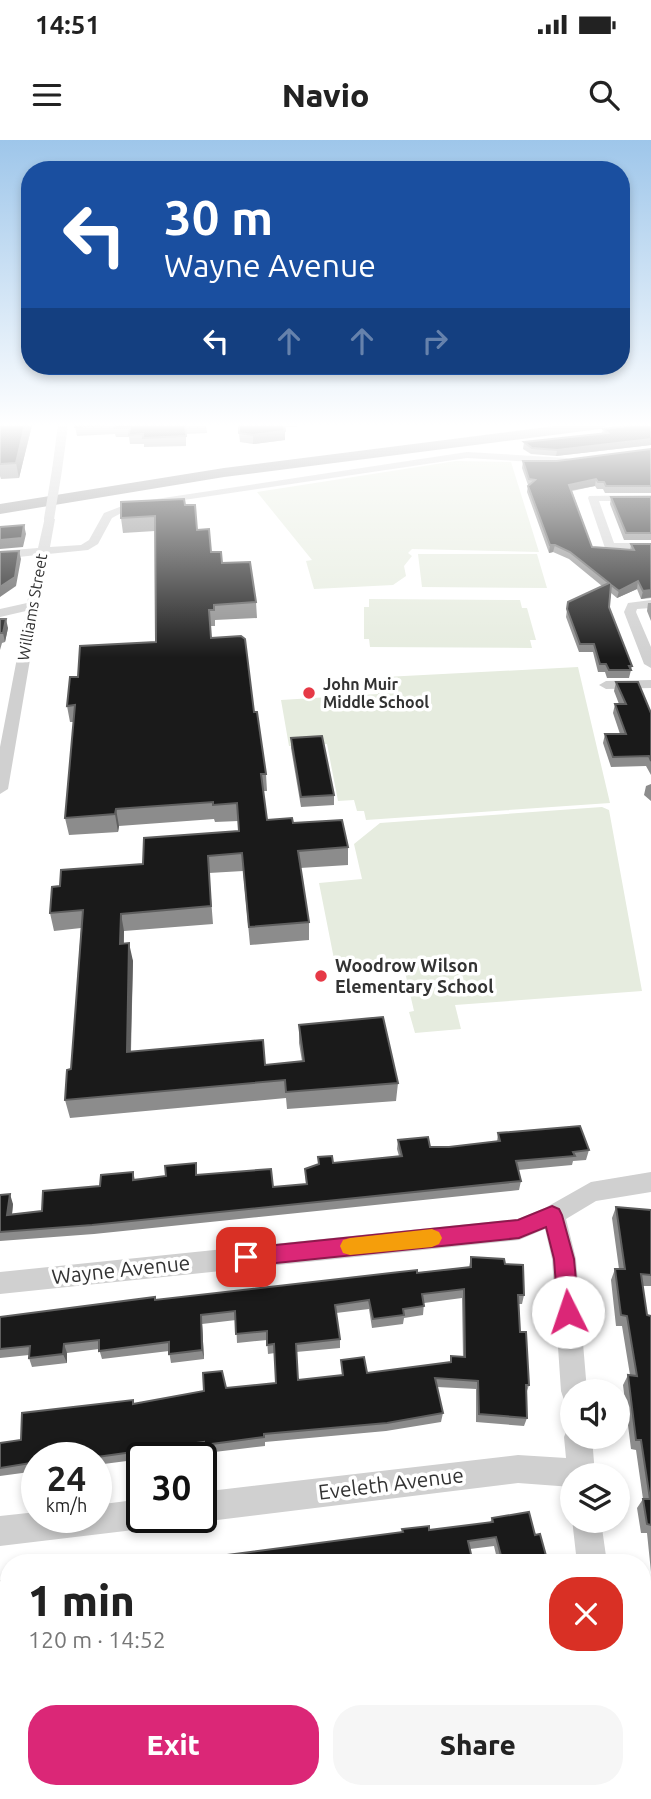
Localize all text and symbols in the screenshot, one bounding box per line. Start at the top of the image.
text: 14:51 [35,10,100,39]
icon: menu [28,76,66,114]
icon: search [585,76,623,114]
text: Navio [282,77,369,113]
icon: left [49,189,140,280]
text: 30 m [164,189,273,244]
text: Wayne Avenue [164,247,376,283]
icon: left [197,322,235,360]
icon: ahead [270,322,308,360]
icon: ahead [343,322,381,360]
icon: right [416,322,454,360]
street label: Williams Street [14,551,50,662]
place label: John Muir Middle School [323,675,429,711]
marker: John Muir Middle School [301,685,317,701]
place label: Woodrow Wilson Elementary School [335,955,494,996]
marker: Woodrow Wilson Elementary School [313,968,329,984]
pin [216,1227,276,1287]
icon: arrive [227,1238,265,1276]
street label: Wayne Avenue [50,1250,191,1288]
position arrow [531,1275,605,1349]
map controls [560,1379,630,1533]
button: sound [560,1379,630,1449]
speed limit sign: 30 [126,1442,217,1533]
text: 24 [47,1458,86,1498]
street label: Eveleth Avenue [317,1462,465,1504]
button: layers [560,1463,630,1533]
text: km/h [46,1495,87,1515]
text: 1 min [28,1577,135,1624]
button: close [549,1577,623,1651]
text: 120 m · 14:52 [28,1627,166,1652]
button: Exit [28,1705,319,1785]
button: Share [333,1705,623,1785]

